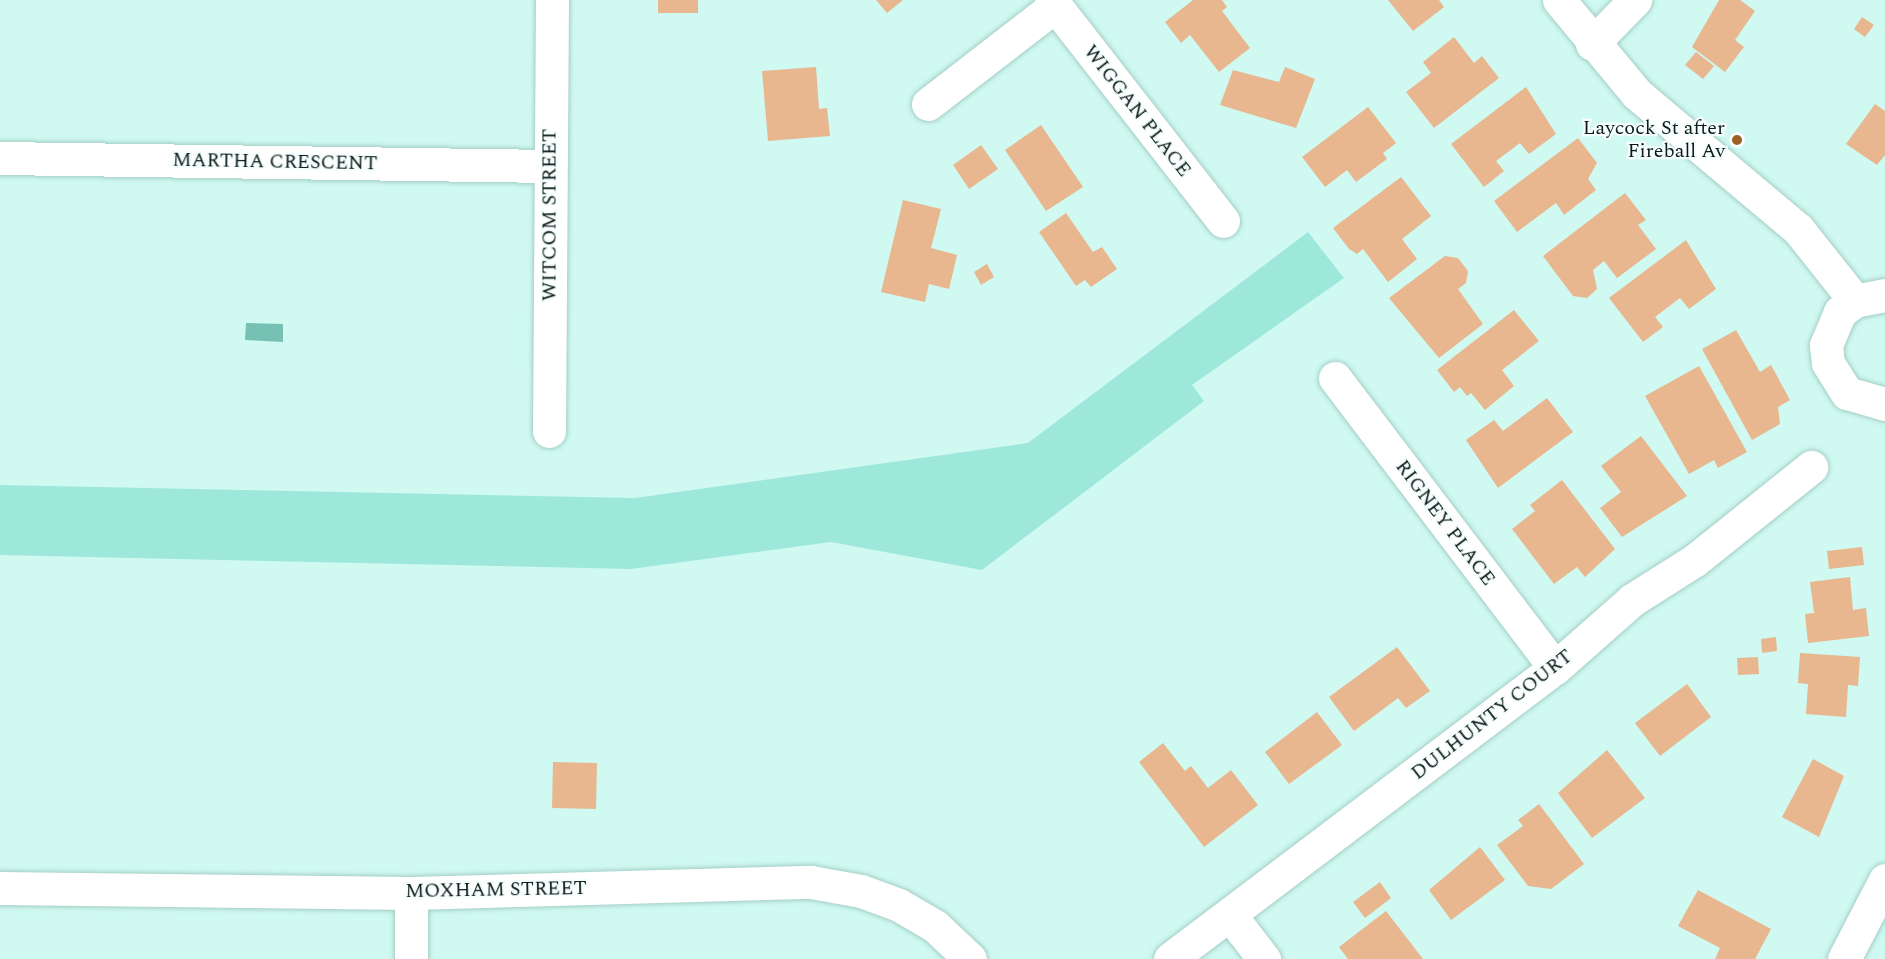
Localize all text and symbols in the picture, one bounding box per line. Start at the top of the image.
street label: WIGGAN PLACE [1078,40,1196,182]
place label: Laycock St after Fireball Av [1583,116,1725,163]
street label: WITCOM STREET [538,129,562,301]
marker: Laycock St after Fireball Av [1730,133,1744,147]
street label: MARTHA CRESCENT [172,148,378,176]
street label: RIGNEY PLACE [1390,455,1500,591]
street label: DULHUNTY COURT [1406,645,1578,785]
street label: MOXHAM STREET [405,876,587,904]

